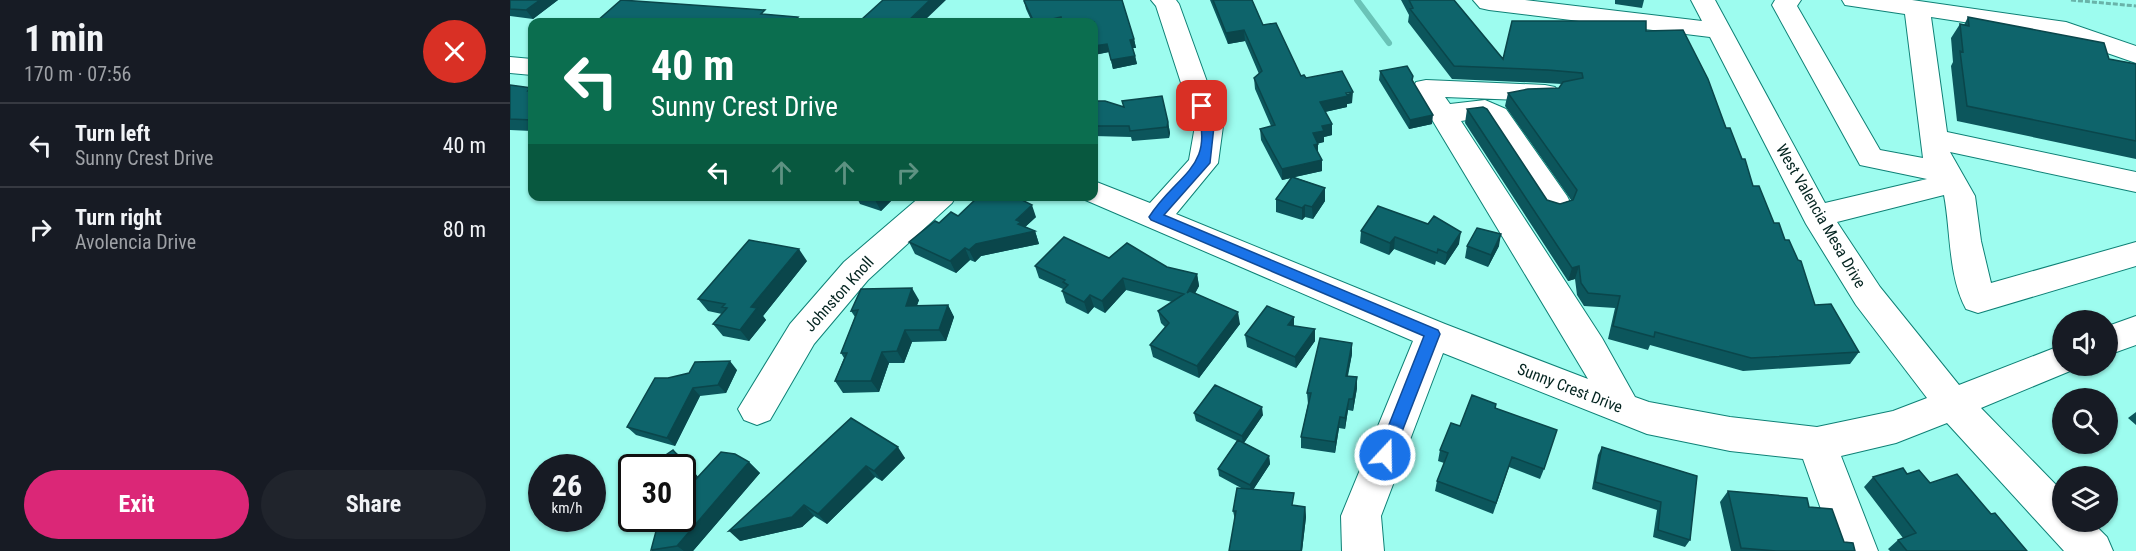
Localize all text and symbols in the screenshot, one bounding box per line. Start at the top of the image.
text: 1 min [24,18,104,60]
button: close [423,20,486,83]
text: 40 m [651,41,734,90]
icon: left [552,42,630,120]
text: 170 m · 07:56 [24,62,131,86]
pin [1176,80,1227,131]
icon: arrive [1185,89,1218,122]
text: Sunny Crest Drive [651,91,838,123]
text: Turn left [75,121,150,146]
icon: left [24,129,57,162]
text: 40 m [443,133,486,158]
street label: West Valencia Mesa Drive [1772,141,1870,291]
text: Sunny Crest Drive [75,146,214,170]
icon: left [702,156,735,189]
icon: ahead [765,156,798,189]
icon: ahead [828,156,861,189]
icon: right [891,156,924,189]
text: Turn right [75,205,162,230]
icon: right [24,213,57,246]
text: 80 m [443,217,486,242]
text: Avolencia Drive [75,230,196,254]
street label: Johnston Knoll [800,253,878,335]
map controls [2052,310,2118,532]
button: sound [2052,310,2118,376]
street label: Sunny Crest Drive [1515,359,1625,417]
button: search [2052,388,2118,454]
position arrow [1353,423,1417,487]
speed limit sign: 30 [618,454,696,532]
button: layers [2052,466,2118,532]
text: 26 [552,468,582,503]
button: Exit [24,470,249,539]
button: Share [261,470,486,539]
text: km/h [552,499,582,517]

